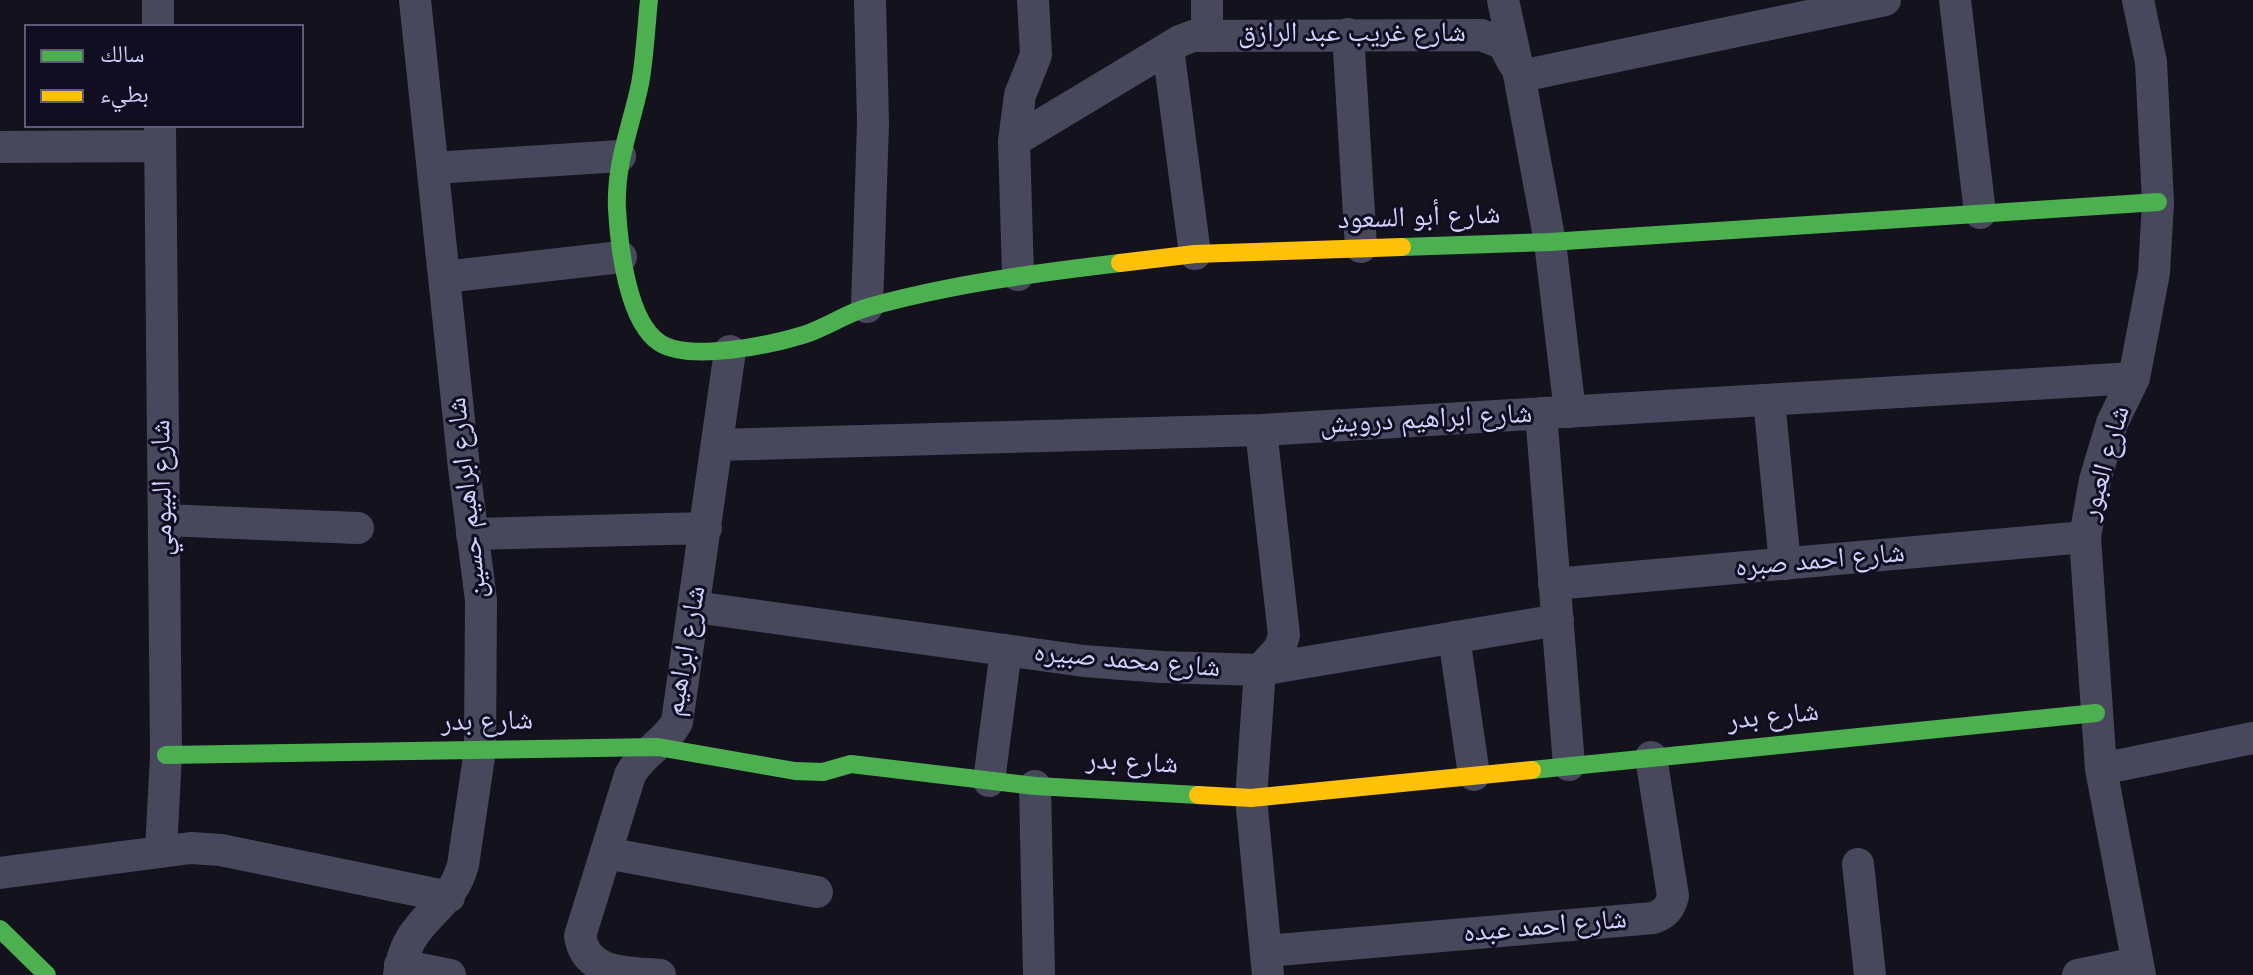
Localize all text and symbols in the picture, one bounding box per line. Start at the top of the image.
street label: شارع غريب عبد الرازق [1238,17,1466,51]
legend [24,24,304,128]
text: سالك [100,40,145,69]
text: بطيء [100,80,149,109]
street label: شارع أبو السعود [1337,198,1501,238]
street label: شارع ابراهيم حسين [441,396,495,600]
street label: شارع ابراهيم درويش [1319,398,1533,442]
street label: شارع العبور [2074,402,2138,524]
street label: شارع البيومي [145,419,181,557]
street label: شارع احمد صبره [1734,537,1906,585]
street label: شارع ابراهيم [658,583,714,719]
street label: شارع محمد صبيره [1032,636,1222,686]
street label: شارع بدر [1725,695,1821,739]
street label: شارع بدر [441,704,533,740]
street label: شارع بدر [1085,744,1179,782]
street label: شارع احمد عبده [1462,903,1628,951]

